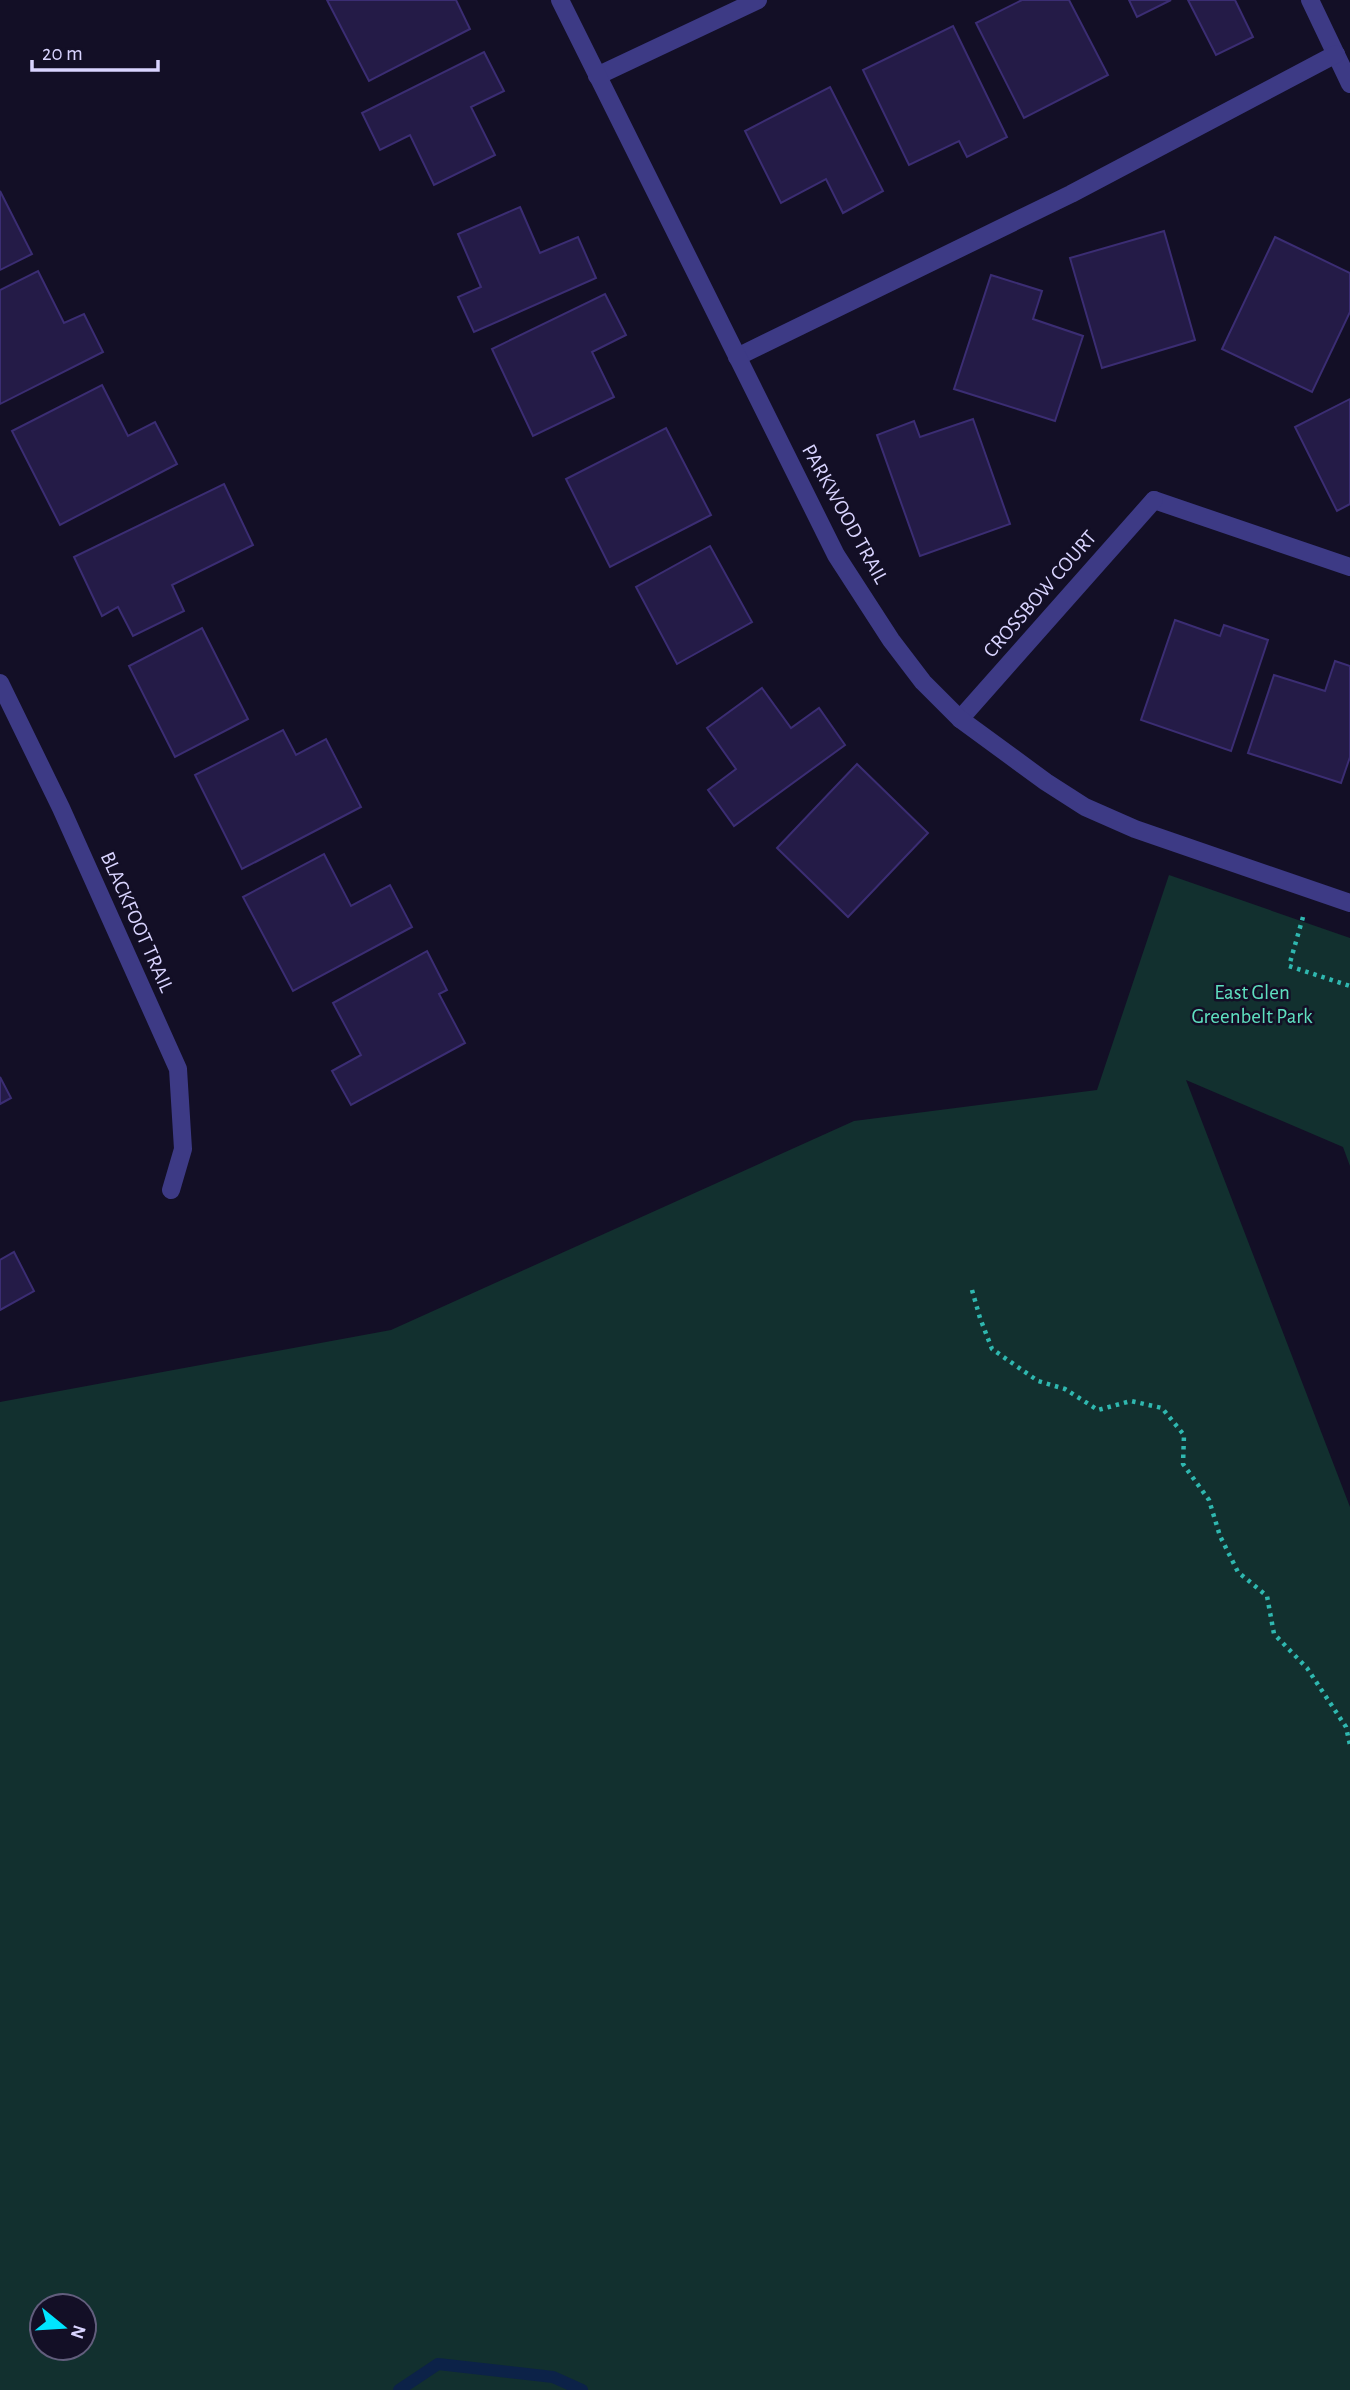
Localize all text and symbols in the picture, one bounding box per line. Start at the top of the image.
scale bar [32,28,158,72]
text: 20 m [42,43,83,64]
street label: PARKWOOD TRAIL [798,441,892,587]
street label: CROSSBOW COURT [979,527,1101,661]
street label: BLACKFOOT TRAIL [97,849,177,996]
park label: East Glen Greenbelt Park [1191,982,1313,1027]
north arrow [28,2292,98,2362]
text: N [67,2323,89,2341]

